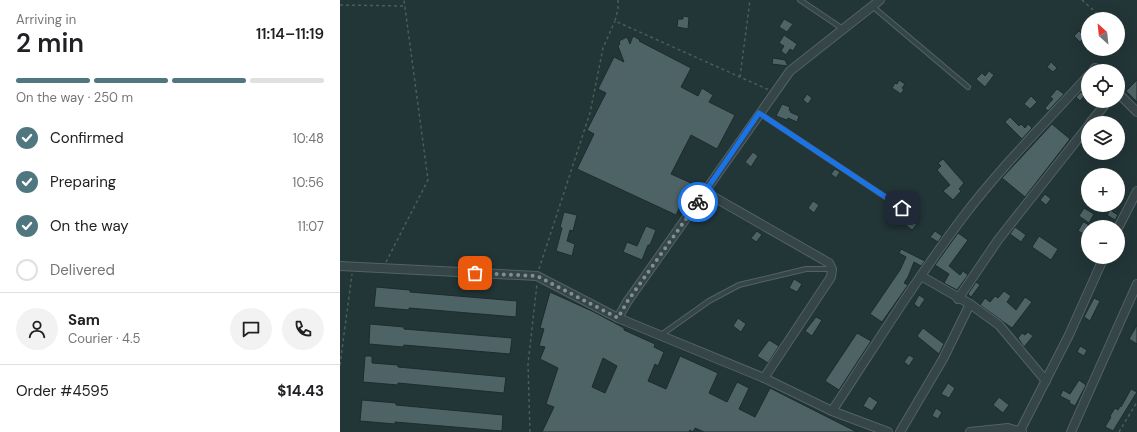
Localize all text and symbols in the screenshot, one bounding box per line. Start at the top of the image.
text: Arriving in [16,11,76,28]
north arrow [1081,12,1125,56]
map controls [1081,12,1125,264]
text: 11:14–11:19 [256,24,324,44]
text: 2 min [16,26,84,60]
button: locate [1081,64,1125,108]
text: On the way · 250 m [16,89,133,106]
button: layers [1081,116,1125,160]
icon: check [16,127,38,149]
text: Confirmed [50,128,124,148]
text: 10:48 [293,130,324,147]
button: + [1081,168,1125,212]
icon: check [16,171,38,193]
text: Preparing [50,172,116,192]
text: 10:56 [292,174,324,191]
courier [678,182,718,222]
icon: bike [687,191,709,213]
pin [885,191,919,225]
icon: home [891,197,913,219]
icon: check [16,215,38,237]
text: On the way [50,216,129,236]
text: 11:07 [298,218,324,235]
button: − [1081,220,1125,264]
pin [458,256,492,290]
text: Delivered [50,260,115,280]
icon: bag [464,262,486,284]
button: person [16,308,58,350]
button: chat [230,308,272,350]
button: phone [282,308,324,350]
text: Sam [68,310,100,330]
text: Courier · 4.5 [68,330,141,347]
text: Order #4595 [16,381,109,401]
text: $14.43 [277,381,324,401]

